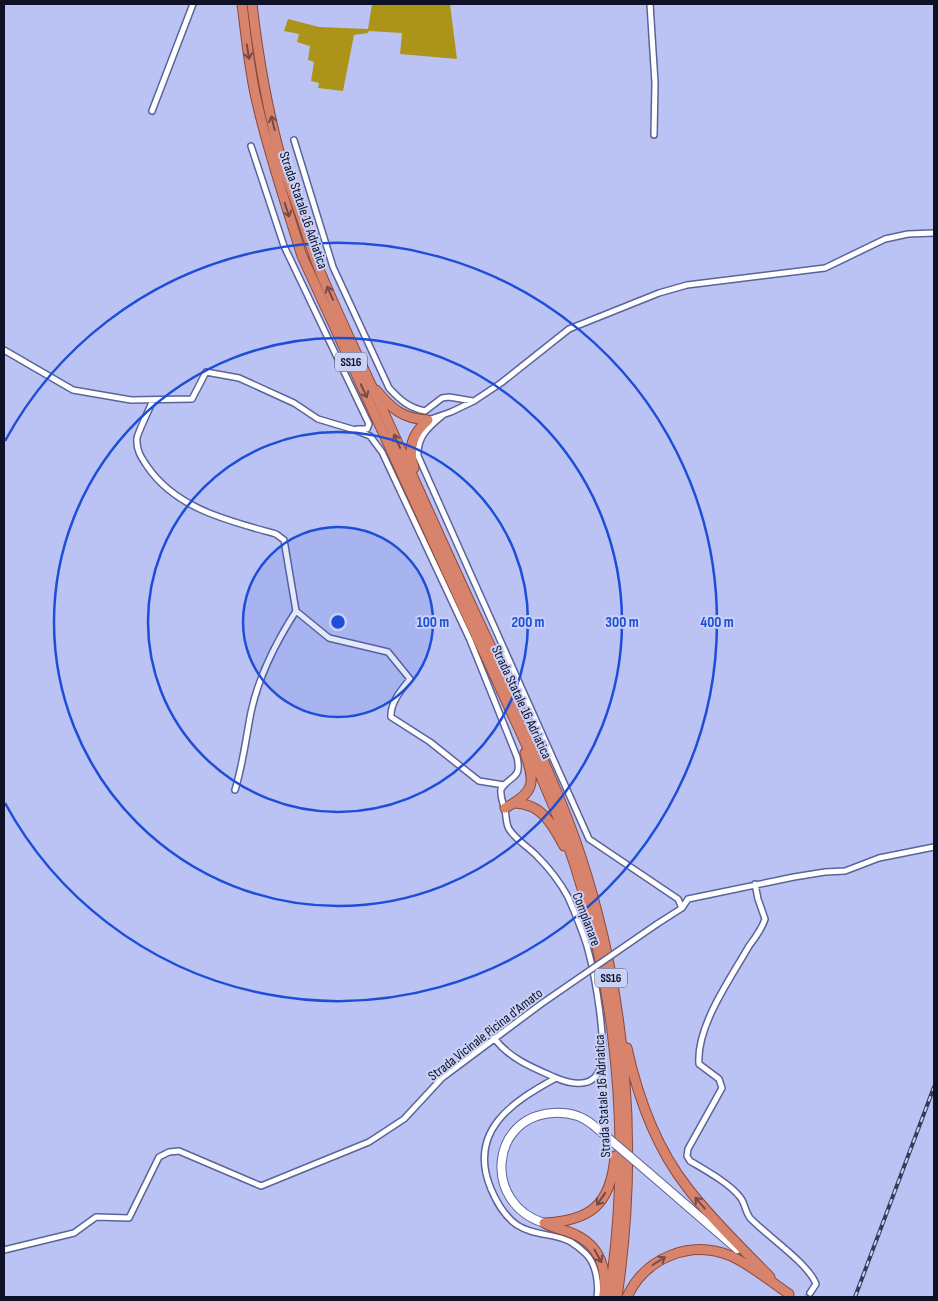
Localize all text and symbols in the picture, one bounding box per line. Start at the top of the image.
one-way arrow [244,44,254,60]
one-way arrow [268,115,277,131]
street label: Strada Statale 16 Adriatica [275,149,332,271]
one-way arrow [283,201,293,217]
one-way arrow [325,286,335,301]
road number: SS16 [335,352,367,372]
one-way arrow [360,383,370,398]
one-way arrow [391,434,401,449]
centre of rings [329,613,347,631]
text: 100 m [417,613,449,632]
text: 200 m [511,613,545,632]
text: 300 m [605,613,639,632]
text: 400 m [700,613,734,632]
street label: Strada Statale 16 Adriatica [488,643,555,762]
street label: Complanare [569,890,605,948]
road number: SS16 [595,968,627,988]
street label: Strada Vicinale Picina d'Amato [425,984,546,1084]
street label: Strada Statale 16 Adriatica [591,1034,614,1158]
one-way arrow [596,1192,606,1206]
one-way arrow [694,1197,706,1210]
one-way arrow [594,1249,604,1263]
one-way arrow [651,1256,665,1266]

